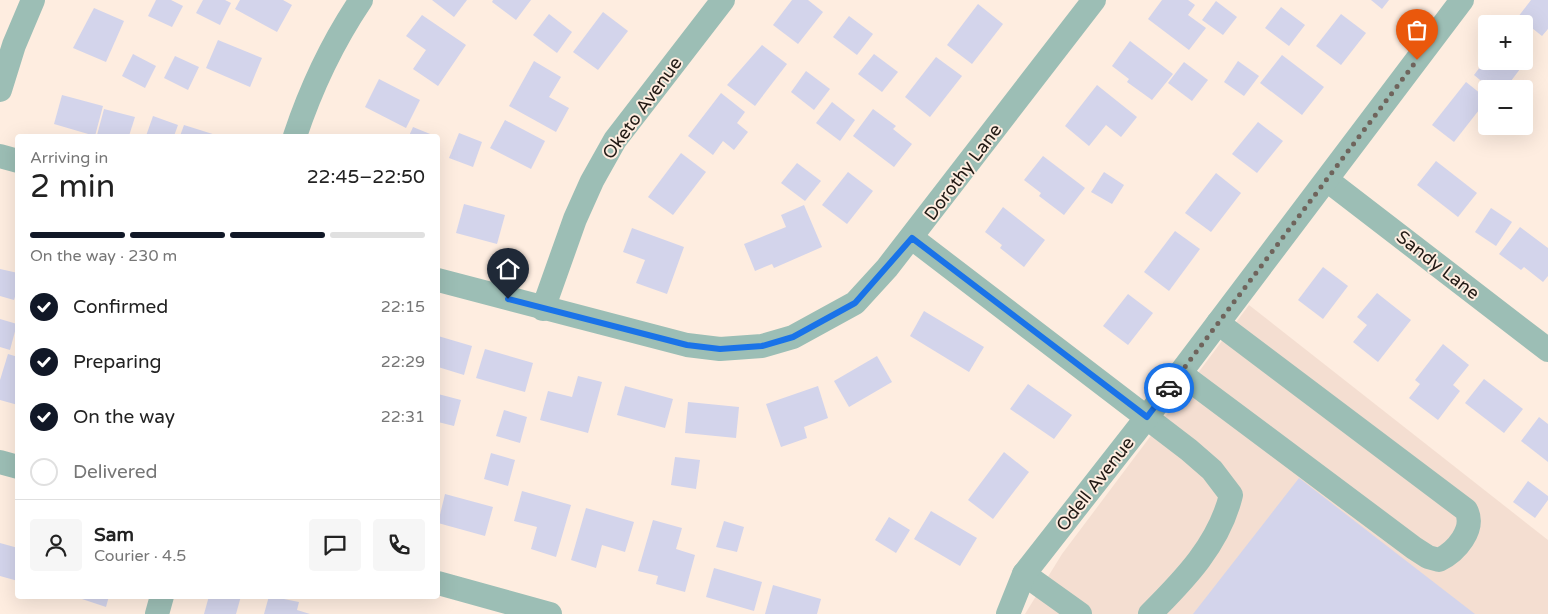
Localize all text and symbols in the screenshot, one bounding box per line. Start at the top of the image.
pin [1396,9,1438,60]
map controls [1478,15,1533,135]
button: + [1478,15,1533,70]
icon: bag [1403,16,1431,44]
street label: Oketo Avenue [598,53,686,163]
button: − [1478,80,1533,135]
street label: Dorothy Lane [920,119,1006,225]
text: Arriving in [30,148,108,168]
text: 22:45–22:50 [307,166,425,188]
text: 2 min [30,168,115,206]
street label: Sandy Lane [1392,226,1484,304]
text: On the way · 230 m [30,246,177,266]
pin [487,248,529,299]
icon: home [494,255,522,283]
icon: check [30,293,58,321]
text: Confirmed [73,296,168,318]
text: 22:15 [381,297,425,317]
icon: check [30,348,58,376]
text: Preparing [73,351,162,373]
text: 22:29 [381,352,425,372]
courier [1144,363,1194,413]
icon: car [1155,374,1183,402]
icon: check [30,403,58,431]
text: On the way [73,406,175,428]
text: 22:31 [381,407,425,427]
street label: Odell Avenue [1051,432,1139,536]
text: Delivered [73,461,158,483]
button: person [30,519,82,571]
button: chat [309,519,361,571]
button: phone [373,519,425,571]
text: Sam [94,524,134,546]
text: Courier · 4.5 [94,546,186,566]

